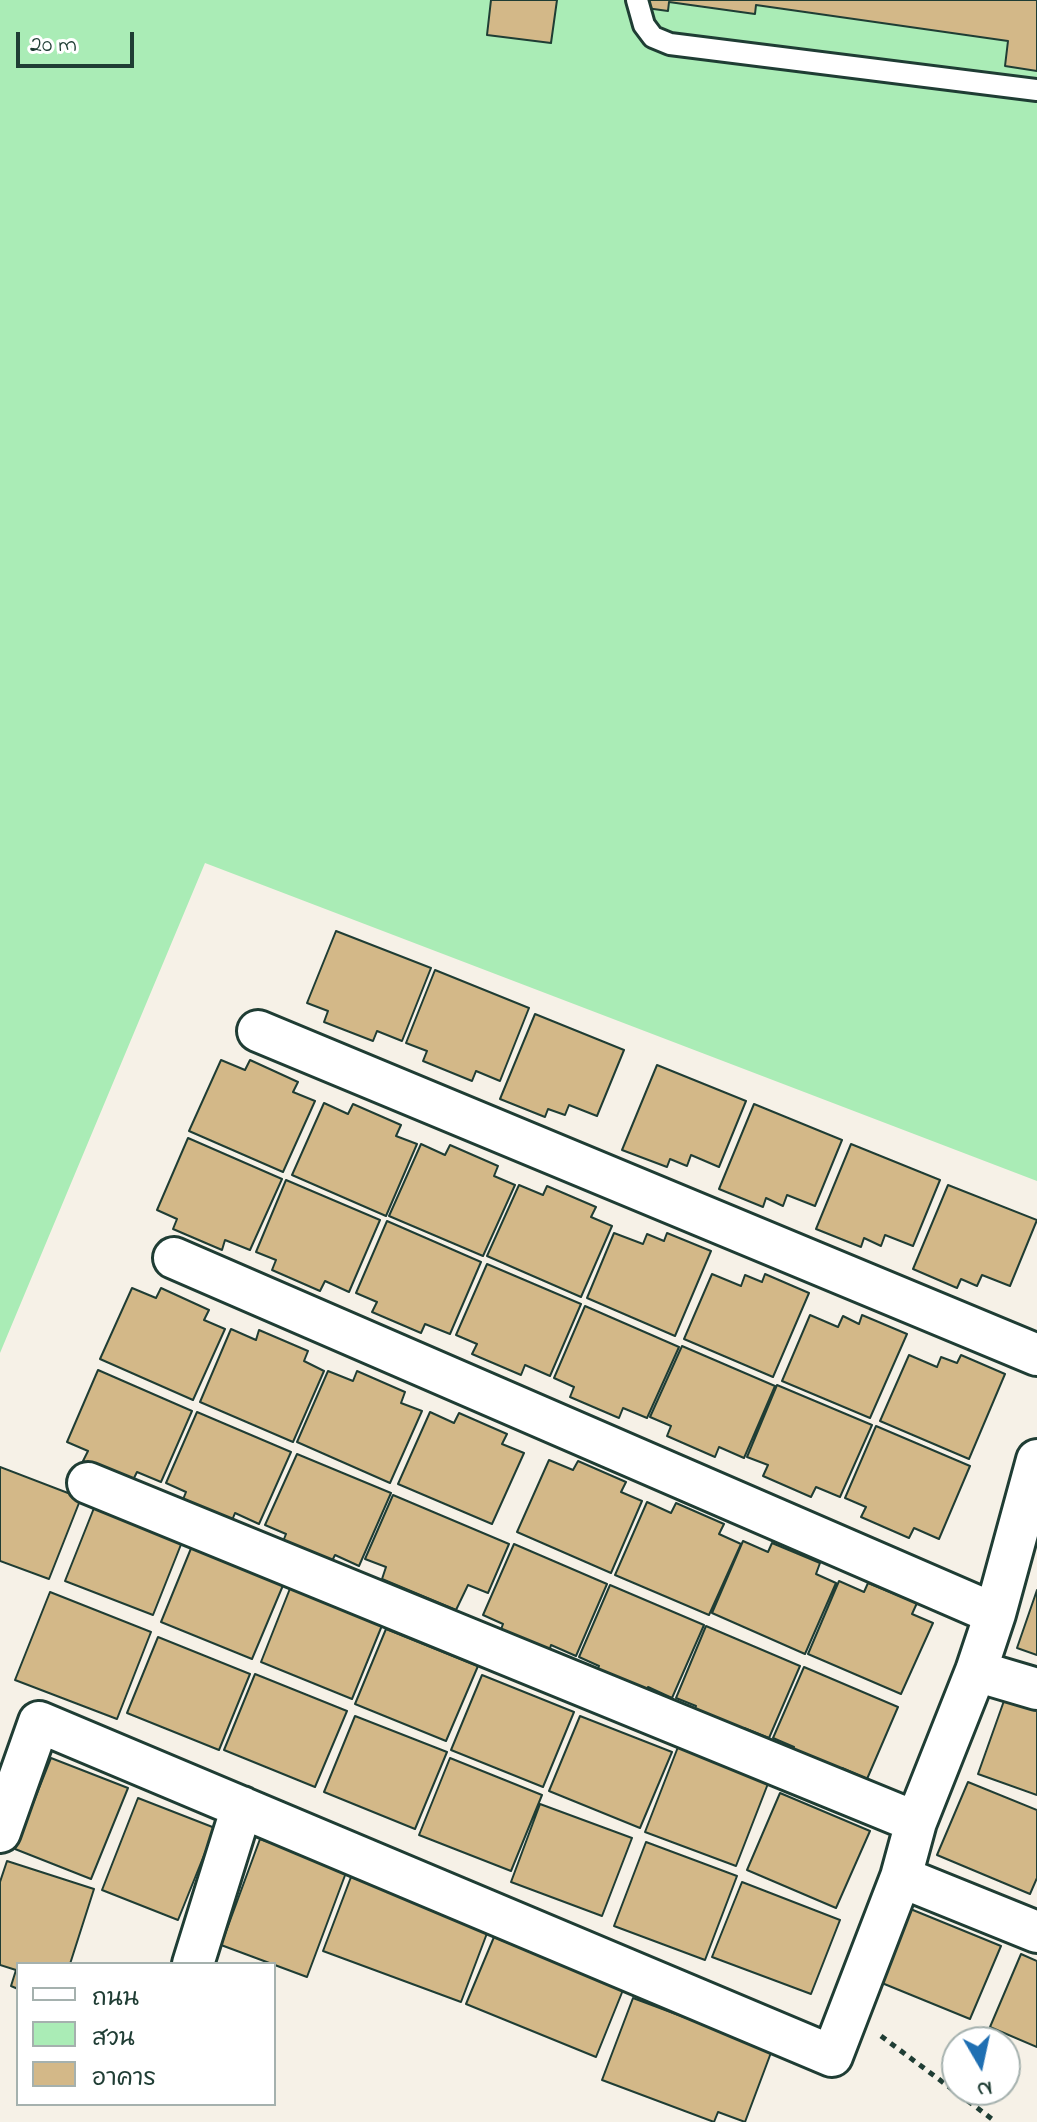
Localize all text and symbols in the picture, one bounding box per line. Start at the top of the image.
scale bar [20,16,138,66]
text: 20 m [30,28,77,63]
legend [16,1962,276,2106]
text: ถนน [92,1982,139,2017]
text: สวน [92,2022,135,2057]
north arrow [941,2026,1021,2106]
text: อาคาร [92,2062,156,2097]
text: N [975,2071,994,2105]

